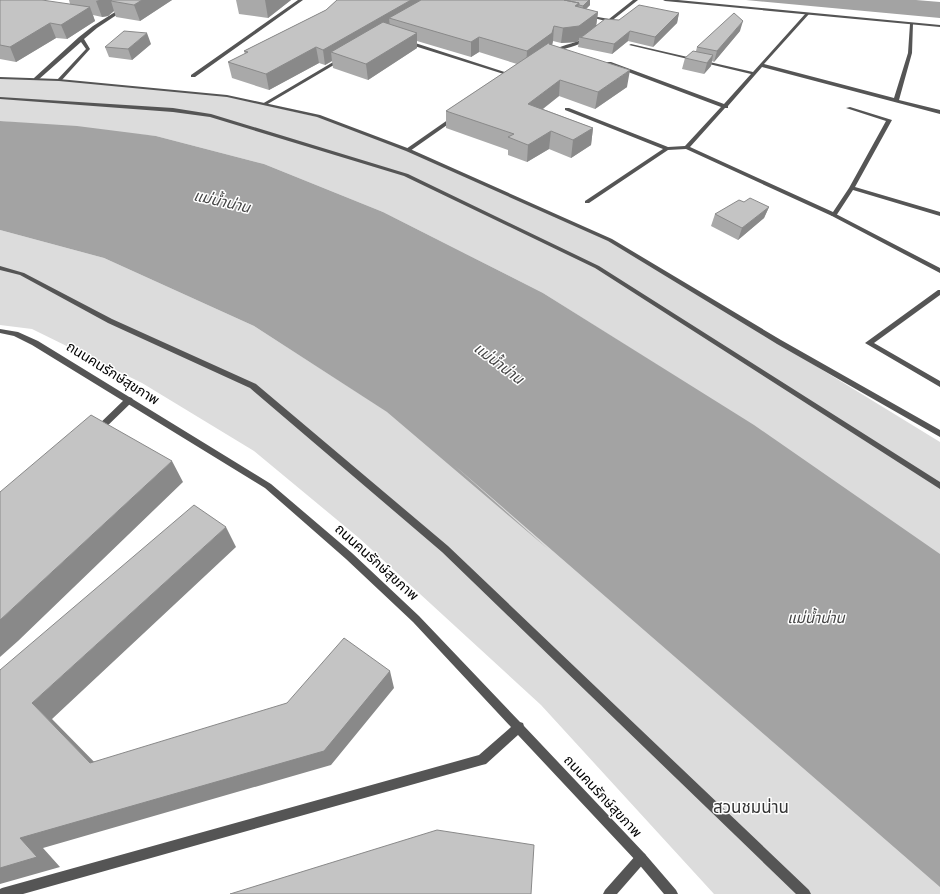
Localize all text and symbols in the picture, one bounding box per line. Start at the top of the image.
water label: แม่น้ำน่าน [192,184,253,216]
water label: แม่น้ำน่าน [471,337,529,388]
street label: ถนนคนรักษ์สุขภาพ [63,338,163,409]
street label: ถนนคนรักษ์สุขภาพ [331,520,422,604]
water label: แม่น้ำน่าน [787,607,846,626]
street label: ถนนคนรักษ์สุขภาพ [560,752,645,841]
park label: สวนชมน่าน [713,798,789,817]

